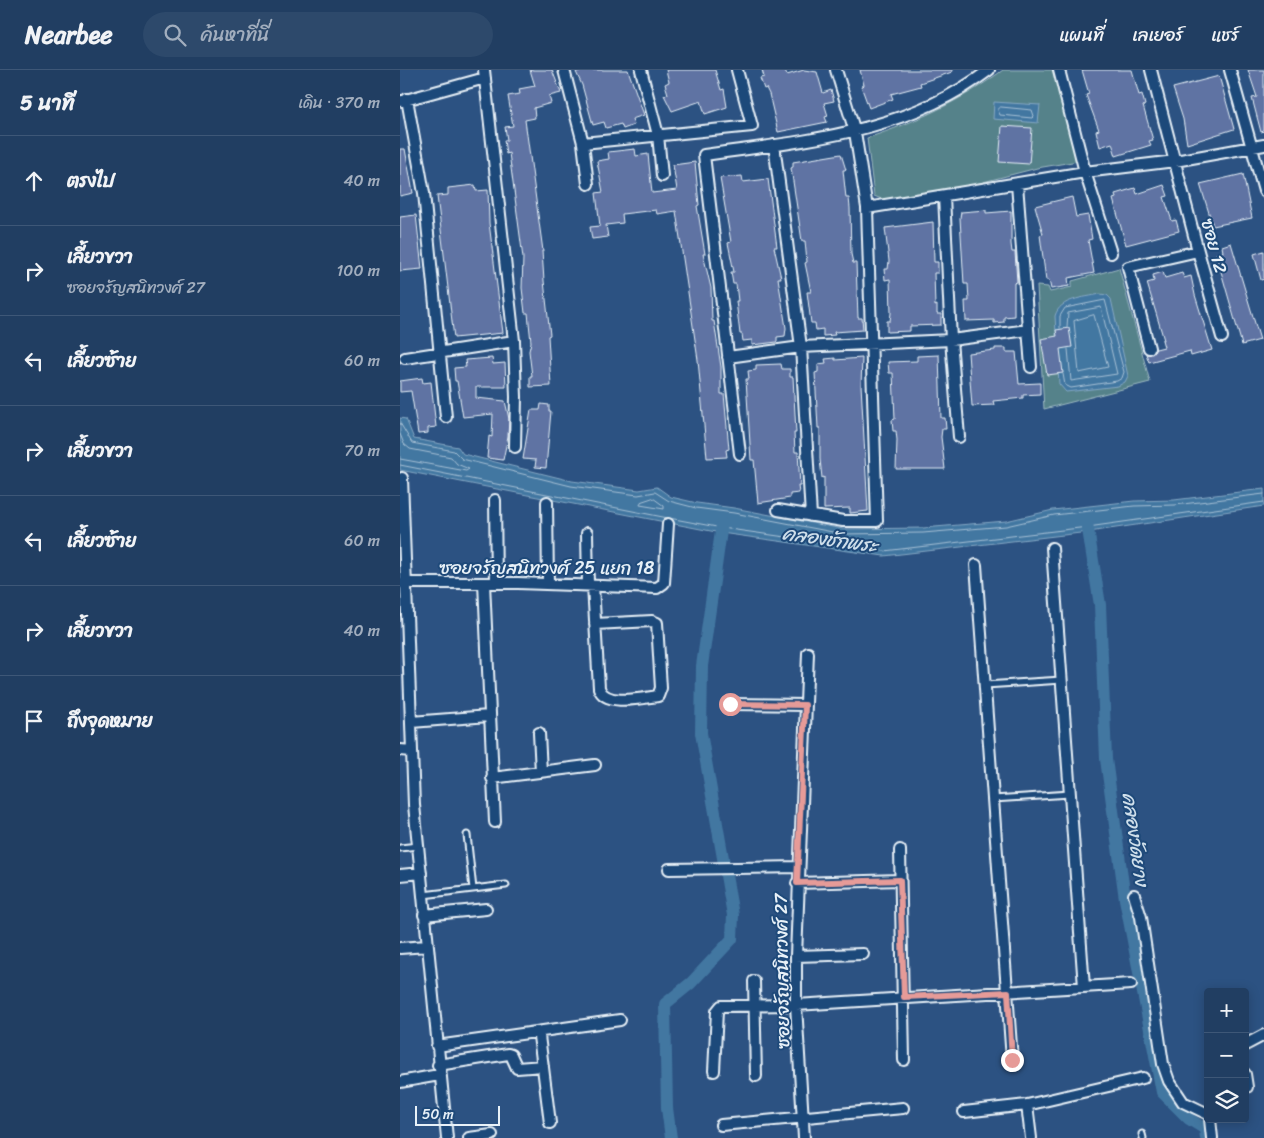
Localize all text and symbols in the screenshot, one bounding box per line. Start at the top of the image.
search box [143,12,493,57]
text: Nearbee [25,14,113,56]
text: ค้นหาที่นี่ [201,18,269,51]
text: แผนที่ [1059,19,1104,51]
text: เลเยอร์ [1132,19,1183,51]
text: แชร์ [1211,19,1239,51]
icon: search [161,21,189,49]
text: 5 นาที [20,84,75,122]
text: เดิน · 370 m [298,88,380,117]
text: ตรงไป [67,164,115,197]
text: 40 m [343,166,380,195]
icon: ahead [20,167,48,195]
street label: ซอย 12 [1191,215,1237,277]
text: เลี้ยวขวา [67,240,133,273]
text: 100 m [336,256,380,285]
icon: right [20,257,48,285]
text: ซอยจรัญสนิทวงศ์ 27 [67,273,205,302]
text: เลี้ยวซ้าย [67,344,136,377]
text: 60 m [344,346,380,375]
icon: left [20,347,48,375]
text: เลี้ยวขวา [67,434,133,467]
text: 70 m [344,436,380,465]
icon: right [20,437,48,465]
water label: คลองชักพระ [780,517,883,563]
text: เลี้ยวซ้าย [67,524,136,557]
text: 60 m [344,526,380,555]
icon: left [20,527,48,555]
street label: ซอยจรัญสนิทวงศ์ 25 แยก 18 [440,552,655,584]
text: เลี้ยวขวา [67,614,133,647]
text: 40 m [343,616,380,645]
icon: right [20,617,48,645]
route start [719,693,742,716]
text: ถึงจุดหมาย [67,704,153,737]
icon: arrive [20,707,48,735]
water label: คลองวัดยาง [1113,790,1159,890]
street label: ซอยจรัญสนิทวงศ์ 27 [765,892,799,1049]
map controls [1204,988,1249,1123]
button: + [1204,988,1249,1033]
button: − [1204,1033,1249,1078]
route end [1001,1049,1024,1072]
button: layers [1204,1078,1249,1123]
text: 50 m [422,1102,454,1127]
scale bar [415,1103,500,1126]

